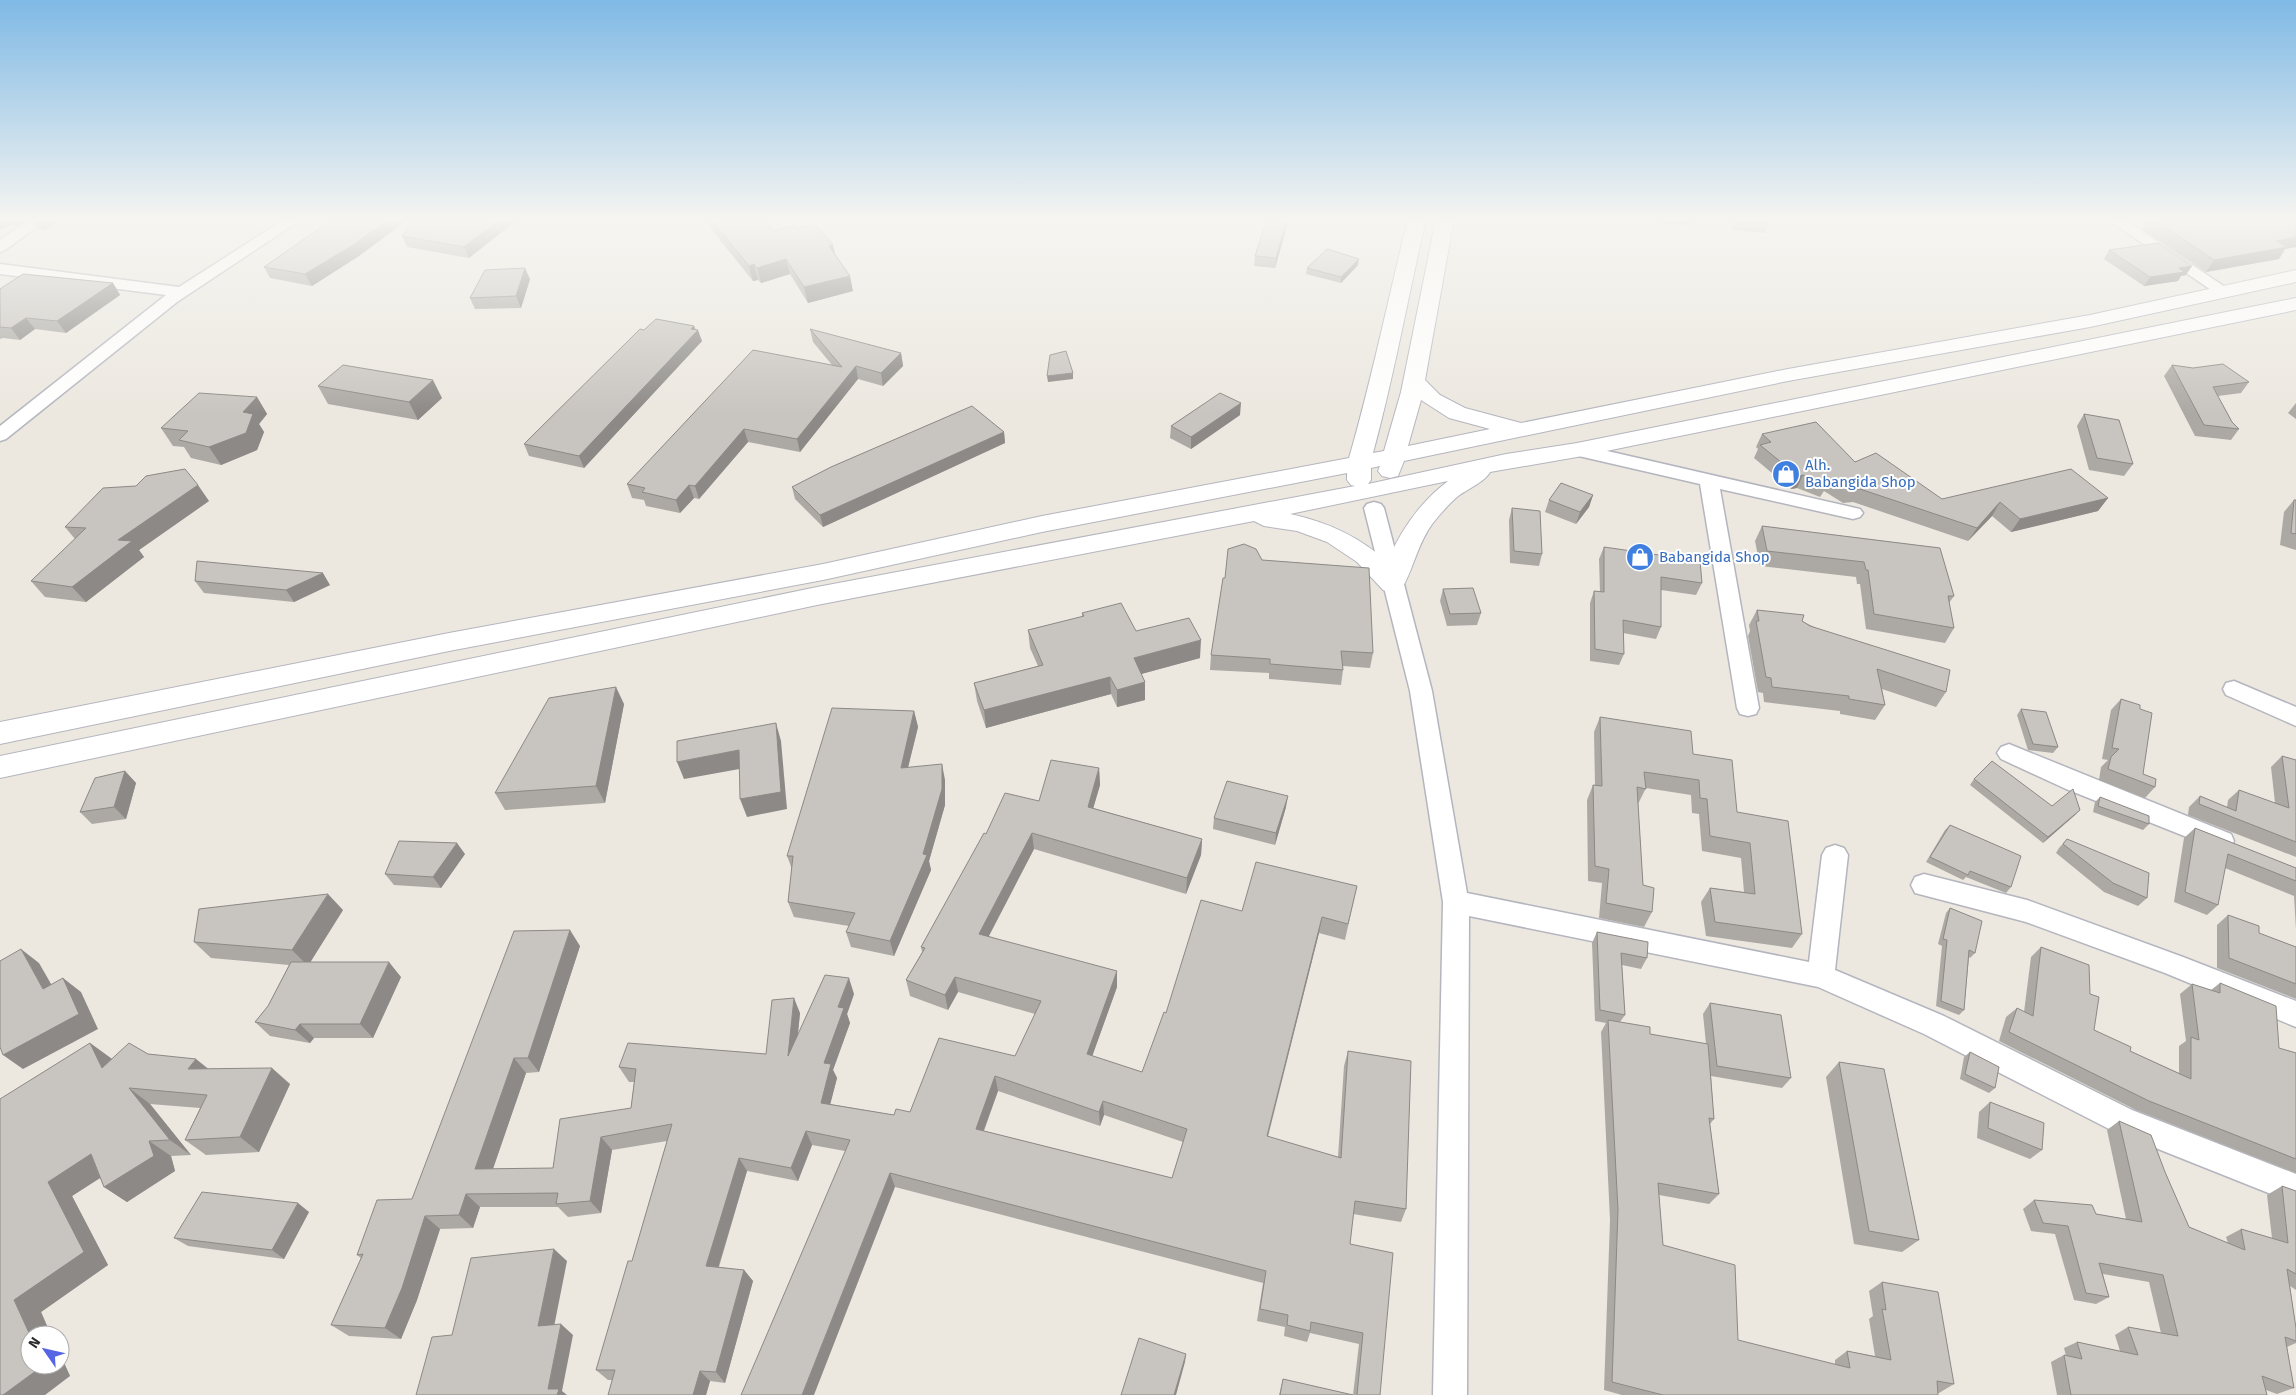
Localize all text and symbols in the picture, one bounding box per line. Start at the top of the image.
place label: Alh. Babangida Shop [1805,456,1916,491]
shop icon: Alh. Babangida Shop [1771,459,1801,489]
shop icon: Babangida Shop [1625,542,1655,572]
place label: Babangida Shop [1659,548,1770,566]
north arrow [20,1325,70,1375]
text: N [25,1334,44,1352]

